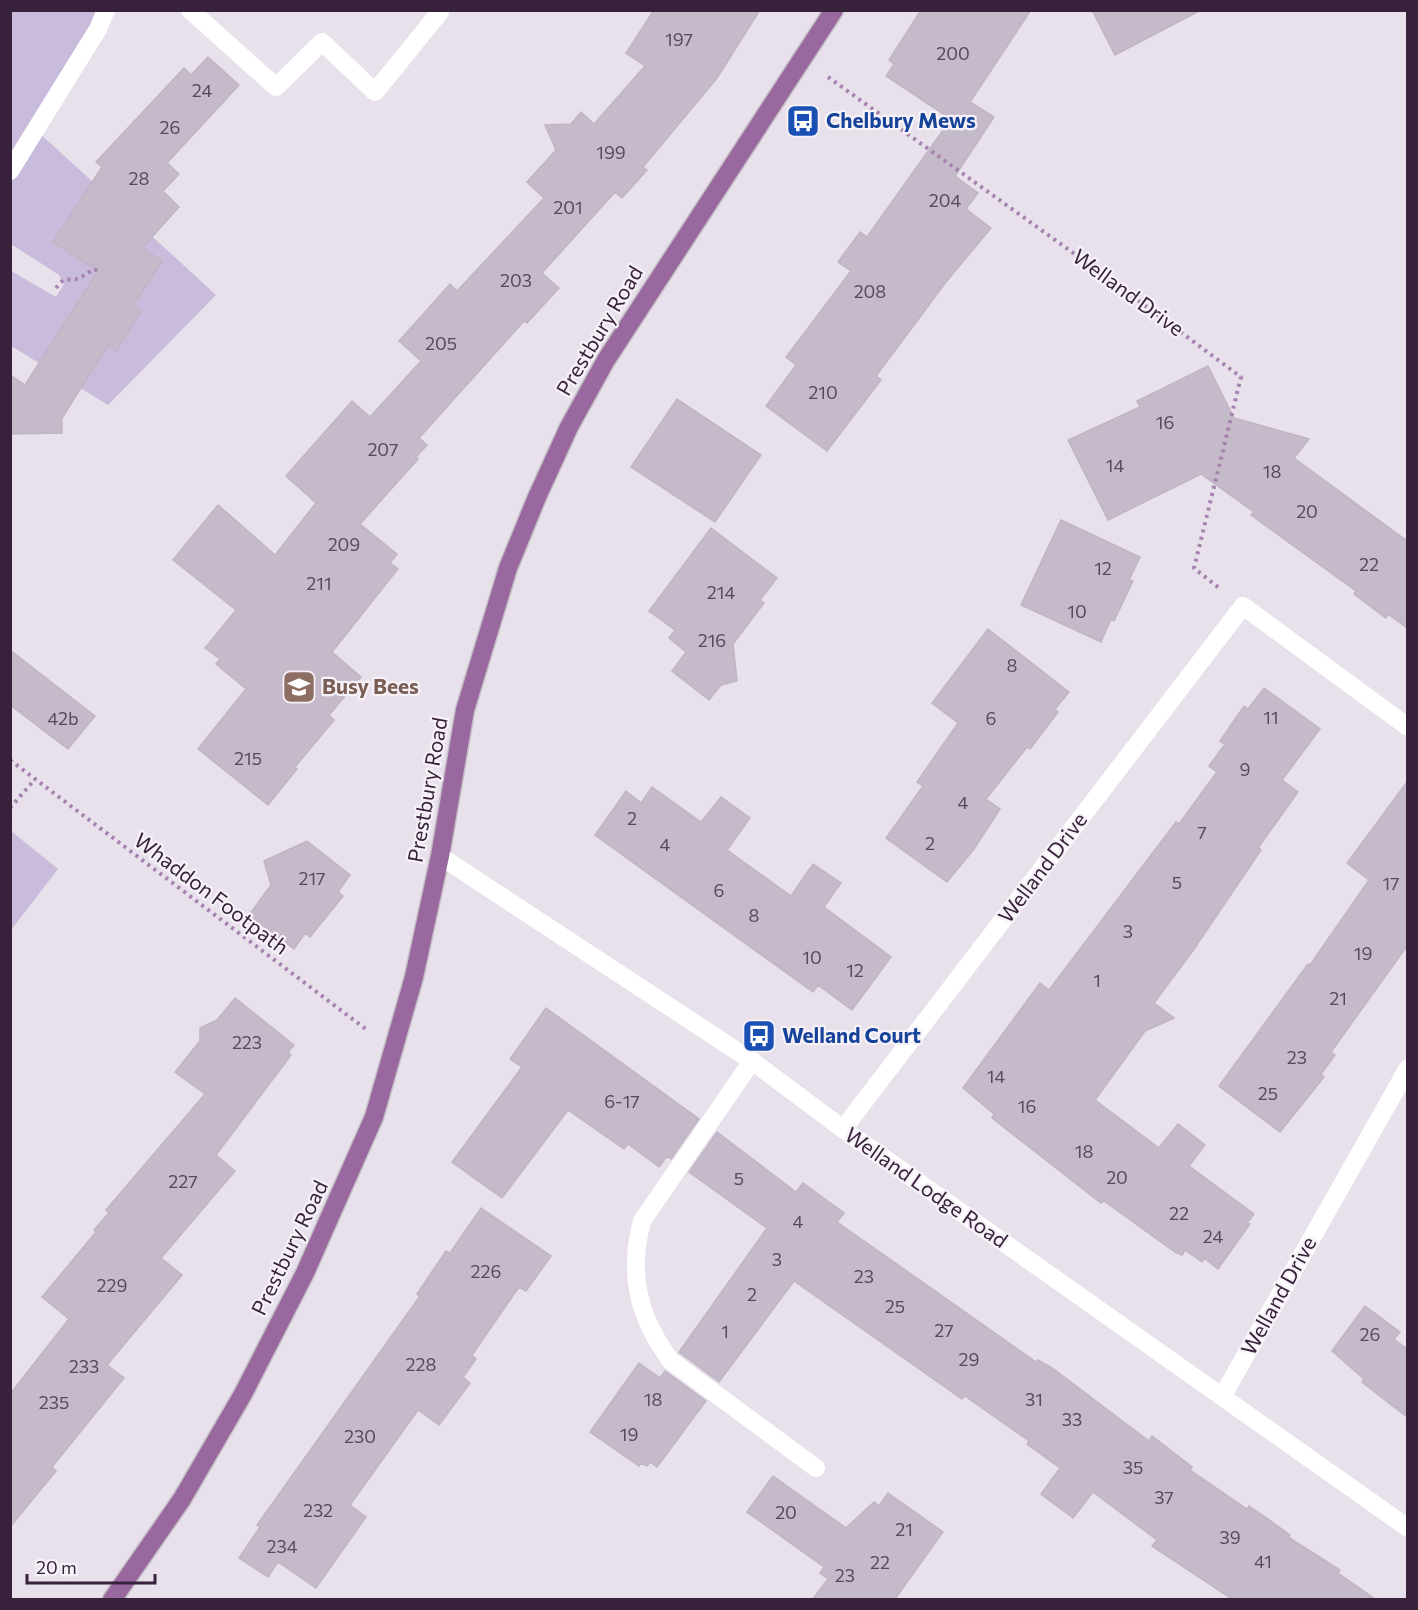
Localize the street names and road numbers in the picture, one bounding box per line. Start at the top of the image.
street label: Welland Drive [1068,243,1189,341]
street label: Prestbury Road [550,261,647,400]
street label: Prestbury Road [401,715,452,864]
street label: Welland Drive [992,807,1091,927]
street label: Whaddon Footpath [130,827,294,959]
street label: Welland Lodge Road [841,1121,1013,1252]
street label: Prestbury Road [245,1176,332,1319]
street label: Welland Drive [1235,1232,1321,1359]

